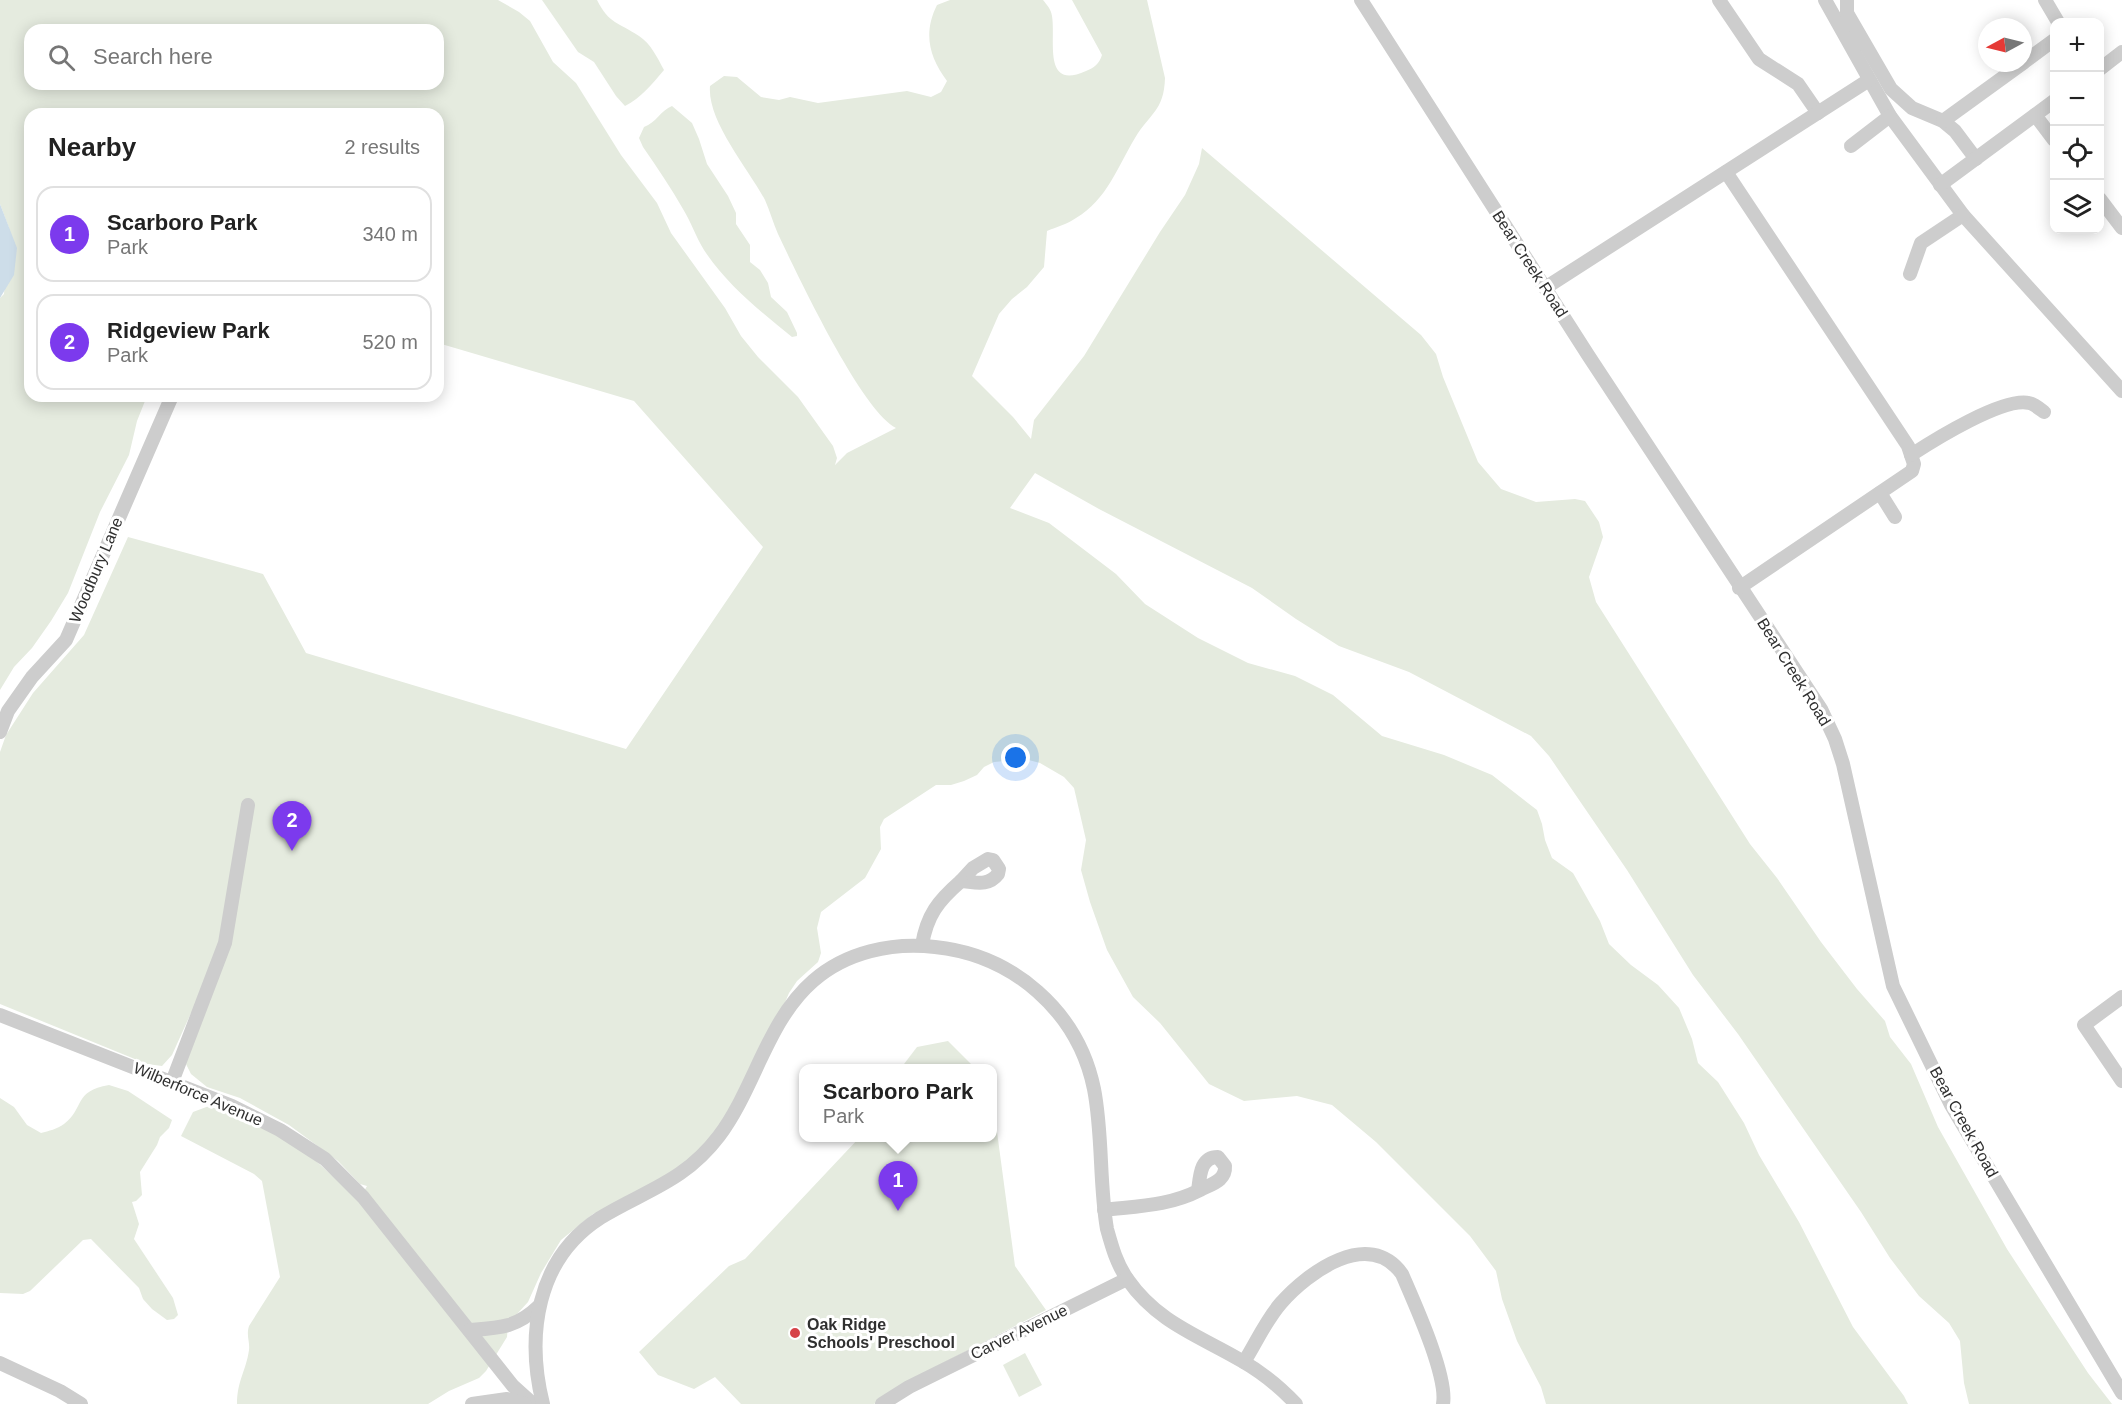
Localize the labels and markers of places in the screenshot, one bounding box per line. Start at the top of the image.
pin: 2 [272,802,312,851]
pin: 1 [878,1162,918,1211]
place label: Oak Ridge Schools' Preschool [807,1316,955,1351]
marker: Oak Ridge Schools' Preschool [788,1326,802,1340]

